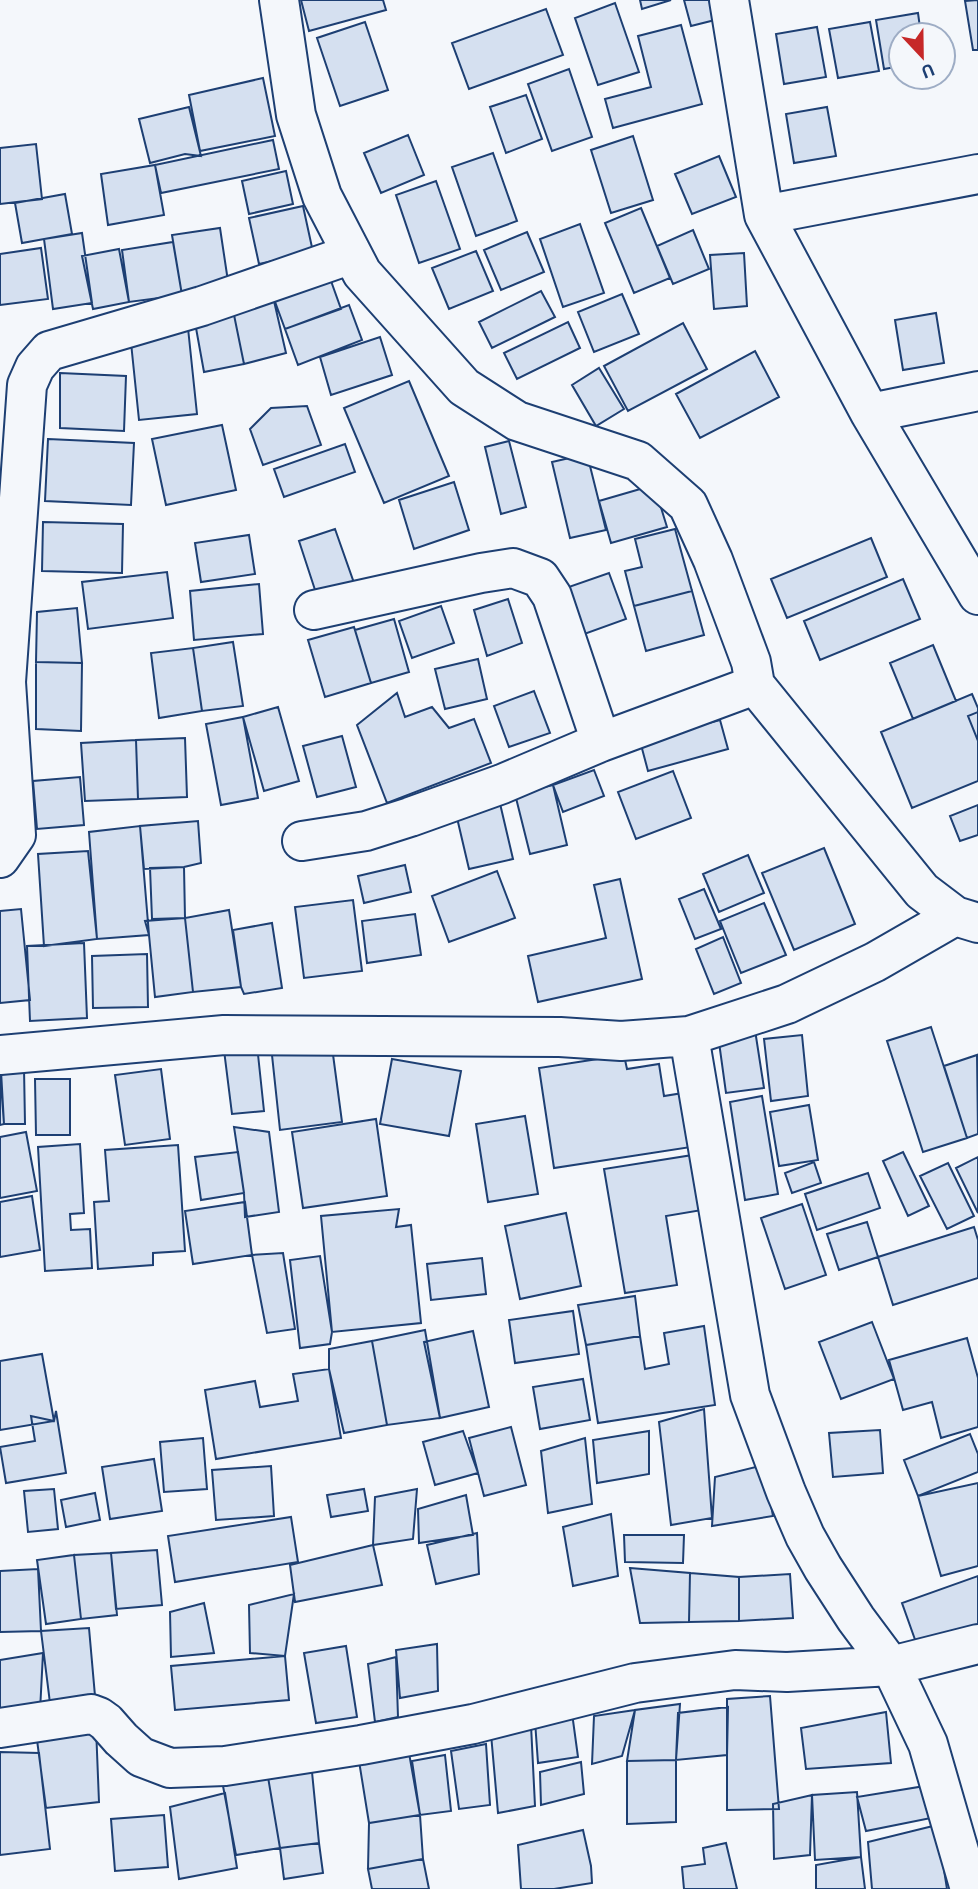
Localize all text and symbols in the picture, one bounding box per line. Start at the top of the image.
north arrow [887,21,957,91]
text: U [919,59,937,81]

